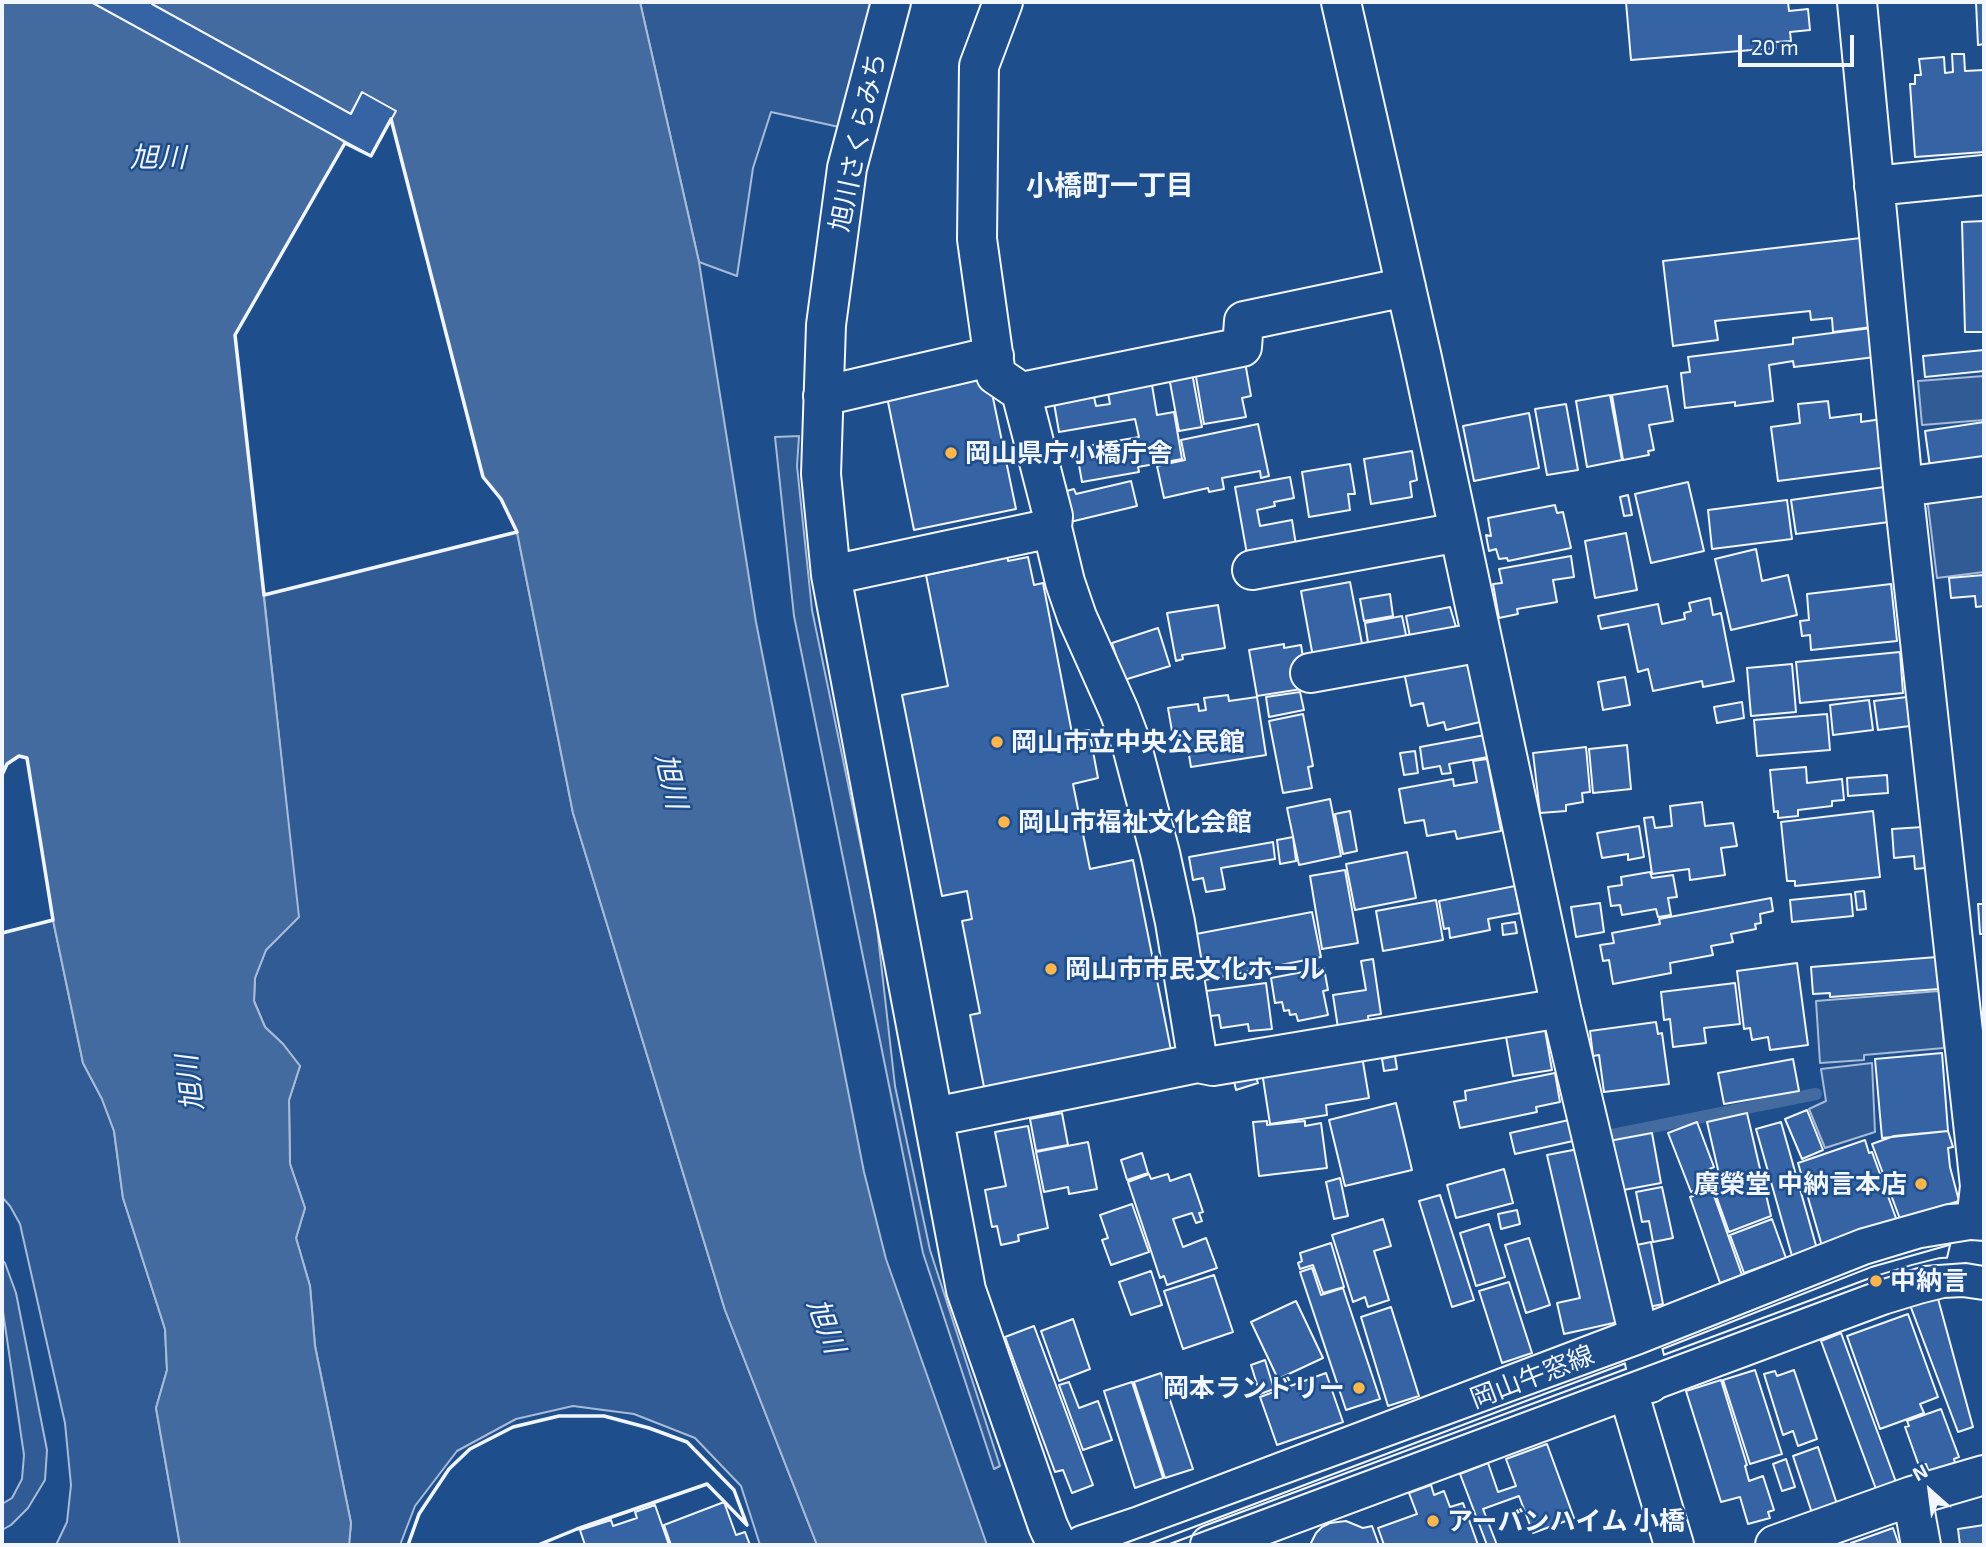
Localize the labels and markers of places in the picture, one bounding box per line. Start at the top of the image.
place label: 岡山県庁小橋庁舎 [965,437,1173,469]
marker: 岡山県庁小橋庁舎 [943,445,959,461]
place label: 岡山市立中央公民館 [1011,726,1245,758]
marker: 岡山市立中央公民館 [989,734,1005,750]
place label: 岡山市福祉文化会館 [1018,806,1252,838]
marker: 岡山市福祉文化会館 [996,814,1012,830]
place label: 岡山市市民文化ホール [1065,953,1325,985]
marker: 岡山市市民文化ホール [1043,961,1059,977]
place label: 廣榮堂 中納言本店 [1693,1168,1907,1200]
marker: 廣榮堂 中納言本店 [1913,1176,1929,1192]
place label: 中納言 [1890,1265,1968,1297]
marker: 中納言 [1868,1273,1884,1289]
place label: 岡本ランドリー [1163,1372,1345,1404]
marker: 岡本ランドリー [1351,1380,1367,1396]
place label: アーバンハイム 小橋 [1447,1505,1685,1537]
marker: アーバンハイム 小橋 [1425,1513,1441,1529]

